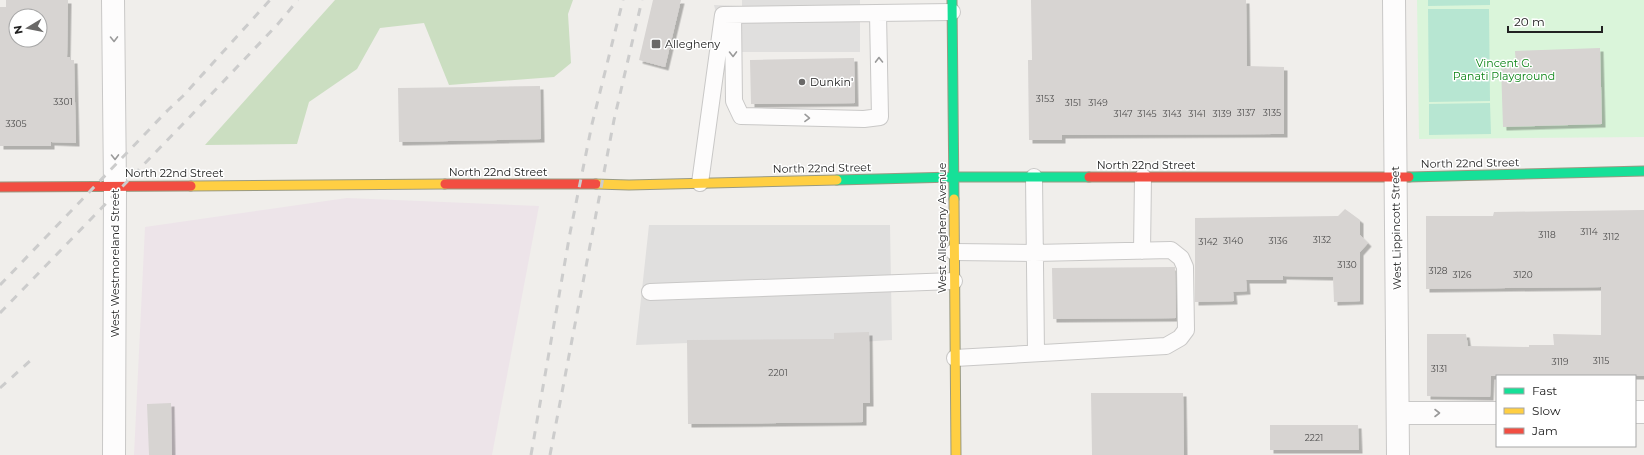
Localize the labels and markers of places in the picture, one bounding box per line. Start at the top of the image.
place label: Allegheny [665,37,720,51]
marker: Allegheny [650,38,662,50]
place label: Dunkin' [810,75,853,89]
marker: Dunkin' [797,77,807,87]

